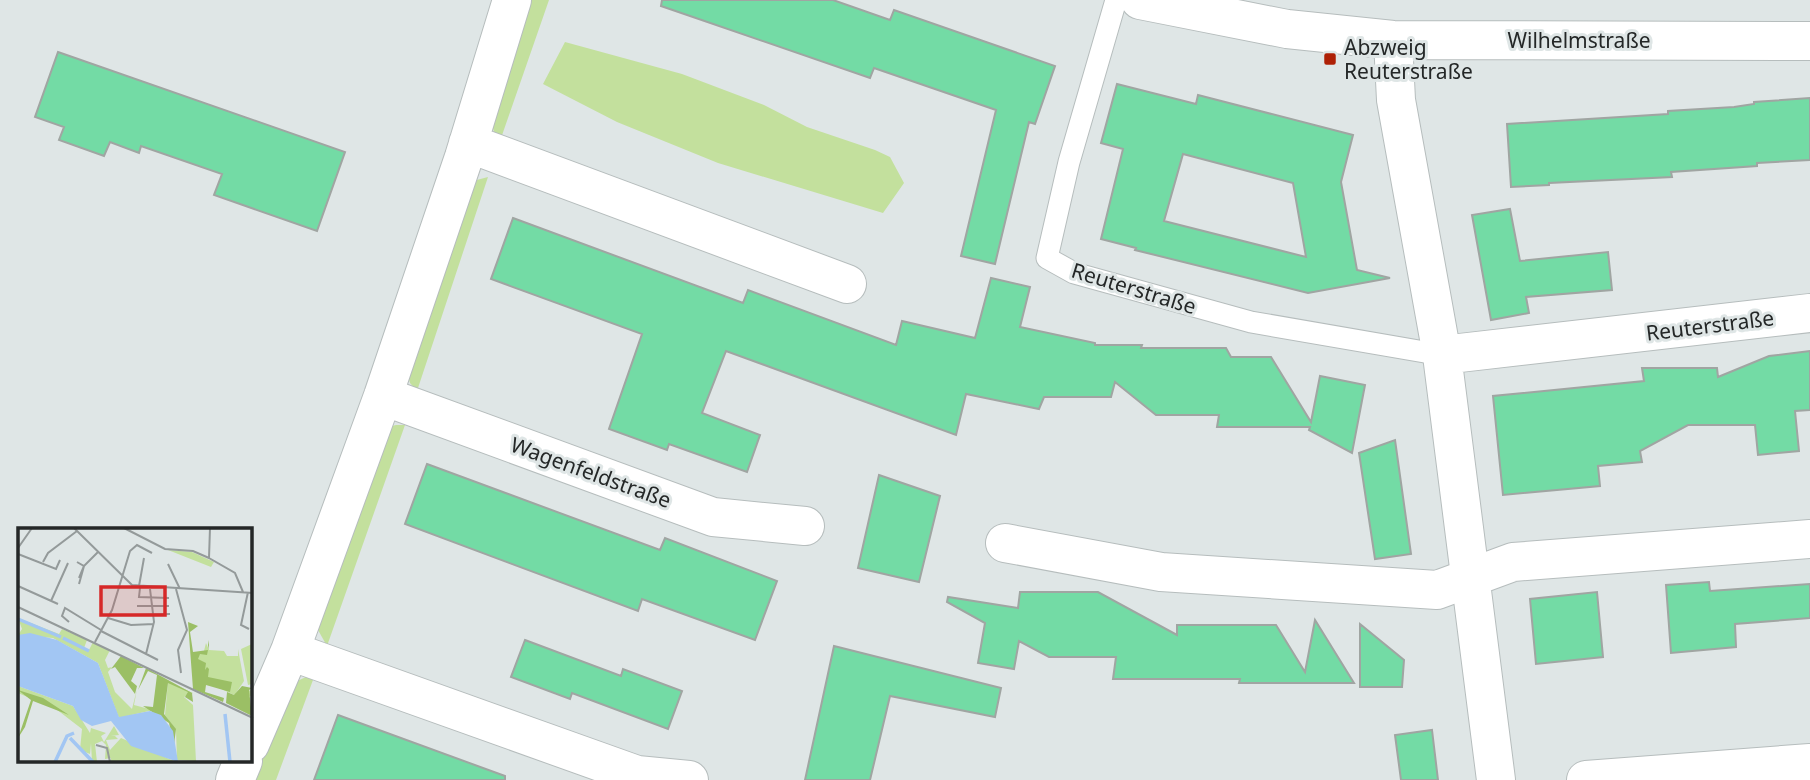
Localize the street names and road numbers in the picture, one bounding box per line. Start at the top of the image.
street label: Wilhelmstraße [1507,26,1651,54]
street label: Reuterstraße [1068,256,1200,320]
street label: Reuterstraße [1644,303,1776,347]
street label: Wagenfeldstraße [507,430,675,514]

